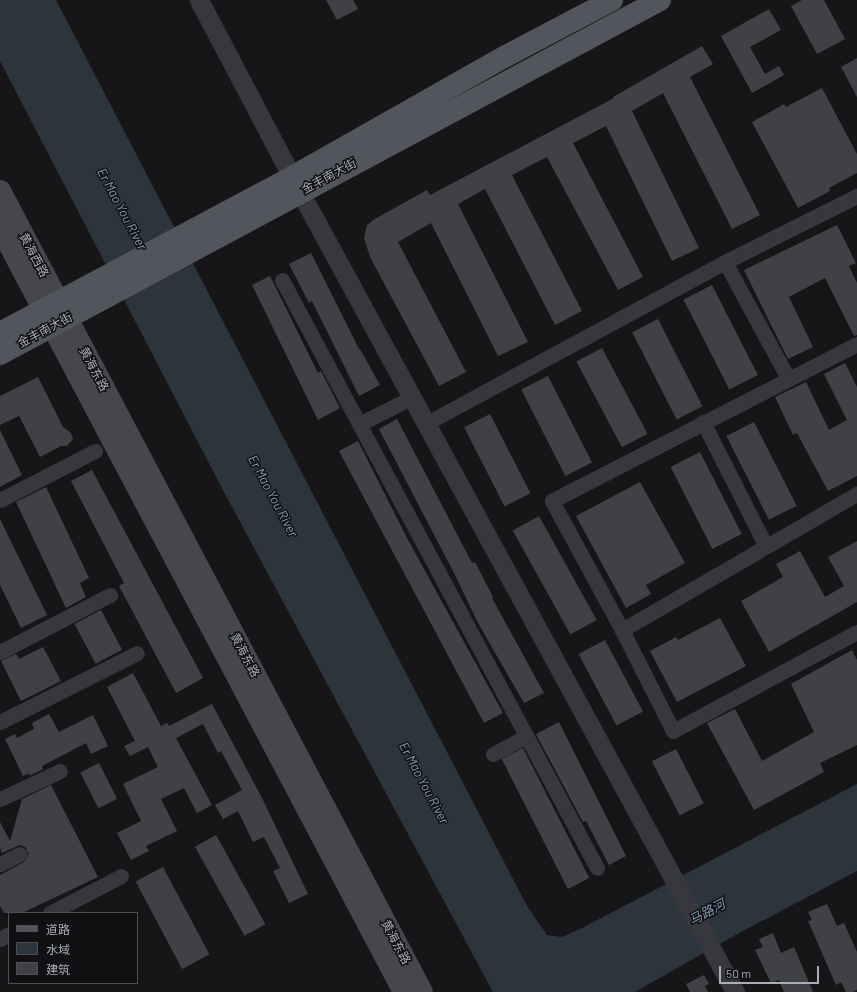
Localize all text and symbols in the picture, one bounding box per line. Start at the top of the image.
street label: 金丰南大街 [299,156,359,196]
water label: Er Mao You River [94,165,150,253]
street label: 黄海西路 [16,230,52,280]
street label: 金丰南大街 [15,310,75,350]
street label: 黄海东路 [76,344,112,394]
water label: Er Mao You River [245,452,301,540]
street label: 黄海东路 [227,630,263,680]
water label: Er Mao You River [396,739,452,827]
water label: 马路河 [686,896,728,928]
legend [8,912,138,984]
street label: 黄海东路 [378,917,414,967]
text: 道路 [46,922,70,936]
text: 水域 [46,942,70,956]
scale bar [721,958,821,984]
text: 建筑 [46,962,70,976]
text: 50 m [726,966,751,980]

